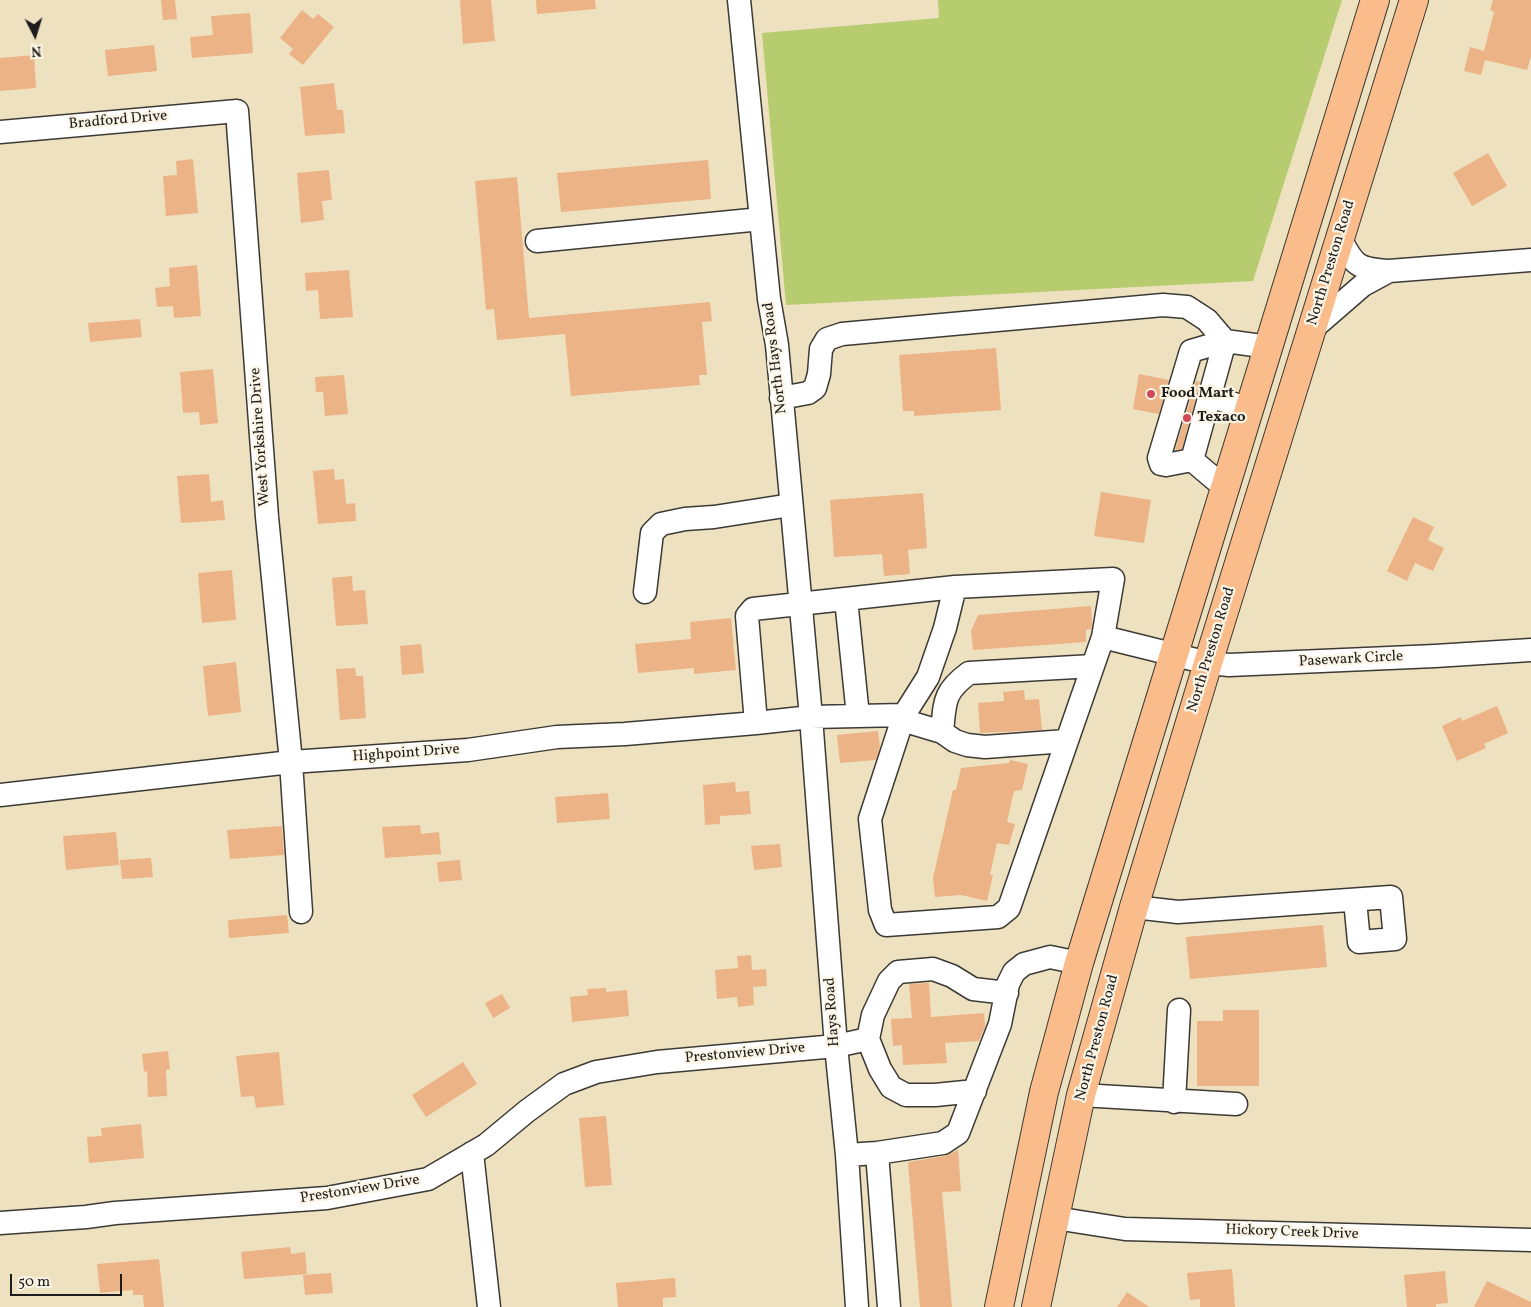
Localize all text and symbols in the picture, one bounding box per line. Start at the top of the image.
north arrow [10,10,60,60]
text: N [30,41,42,60]
street label: Bradford Drive [68,108,168,134]
street label: North Preston Road [1304,198,1360,328]
street label: North Hays Road [760,301,792,415]
street label: West Yorkshire Drive [247,367,275,507]
place label: Food Mart [1161,385,1234,403]
marker: Food Mart [1145,388,1157,400]
place label: Texaco [1197,409,1245,427]
marker: Texaco [1181,412,1193,424]
street label: North Preston Road [1184,585,1240,715]
street label: Pasewark Circle [1298,648,1404,672]
street label: Highpoint Drive [352,741,460,767]
street label: North Preston Road [1072,973,1124,1103]
street label: Hays Road [822,977,844,1047]
street label: Prestonview Drive [684,1040,806,1068]
street label: Prestonview Drive [299,1172,421,1208]
street label: Hickory Creek Drive [1225,1222,1359,1244]
scale bar [12,1264,125,1296]
text: 50 m [18,1272,50,1293]

